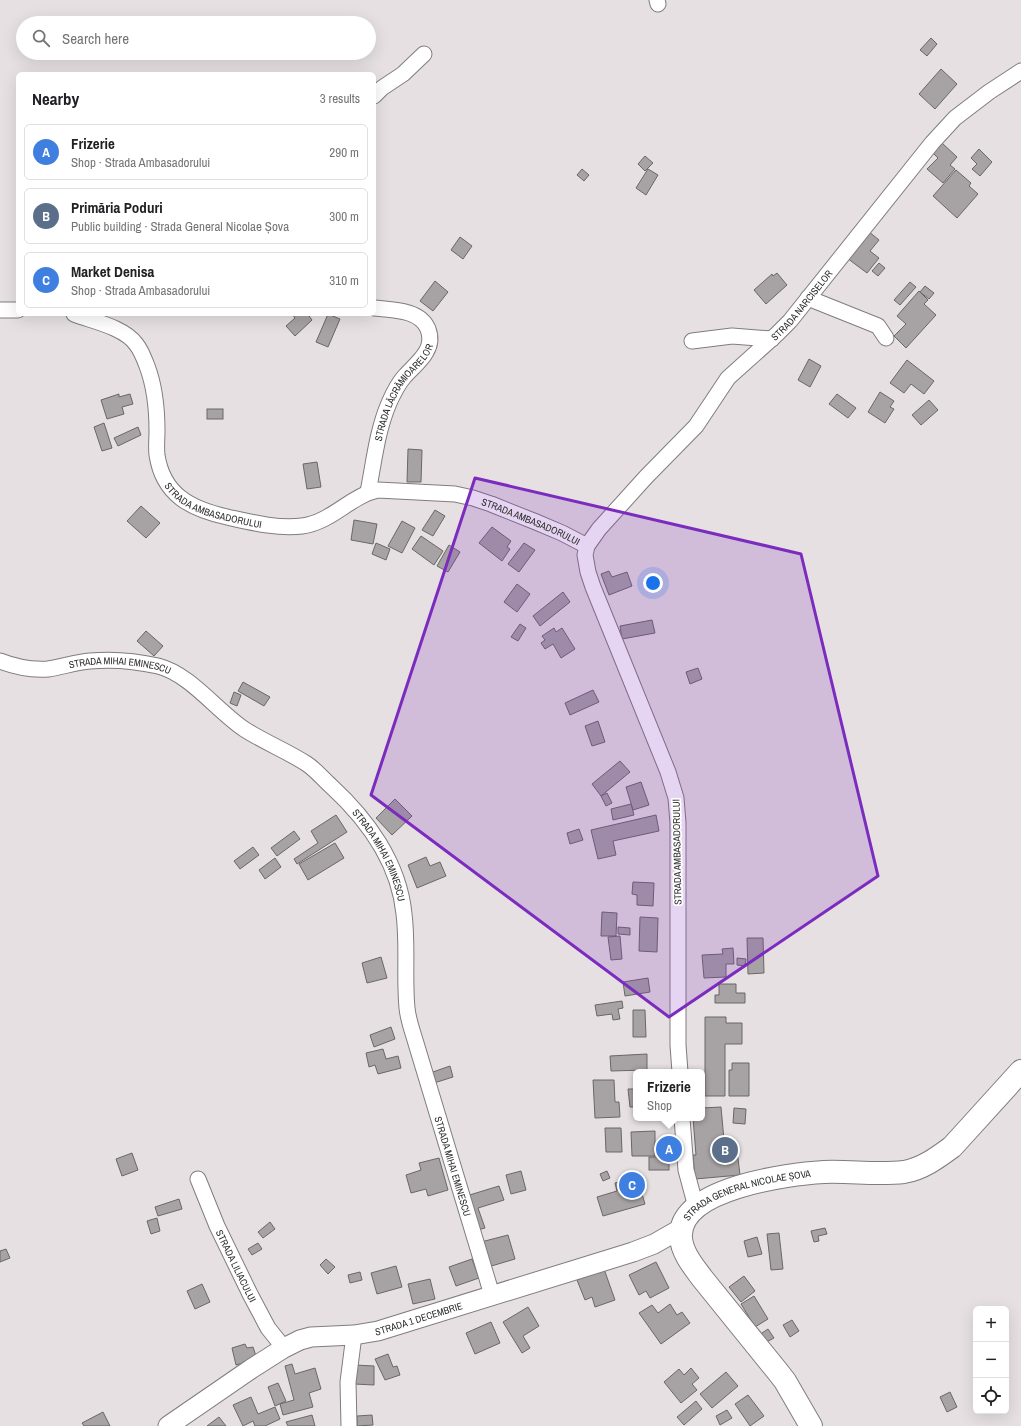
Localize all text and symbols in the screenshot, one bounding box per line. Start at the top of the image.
search box [16,16,376,60]
icon: search [30,27,52,49]
text: Search here [62,28,129,49]
text: Nearby [32,87,79,110]
text: 3 results [320,90,360,107]
text: Frizerie [71,133,115,154]
text: A [42,144,50,161]
text: 290 m [329,144,359,161]
text: Shop · Strada Ambasadorului [71,154,210,171]
text: Primăria Poduri [71,197,163,218]
text: B [42,208,50,225]
text: 300 m [329,208,359,225]
text: Public building · Strada General Nicolae Șova [71,218,289,235]
text: Market Denisa [71,261,154,282]
street label: STRADA NARCISELOR [768,267,835,343]
text: C [42,272,50,289]
text: 310 m [329,272,359,289]
text: Shop · Strada Ambasadorului [71,282,210,299]
street label: STRADA LĂCRĂMIOARELOR [371,342,436,442]
street label: STRADA AMBASADORULUI [162,480,263,531]
street label: STRADA AMBASADORULUI [480,495,582,548]
your location [643,573,663,593]
street label: STRADA MIHAI EMINESCU [67,654,173,677]
street label: STRADA AMBASADORULUI [670,799,684,905]
street label: STRADA MIHAI EMINESCU [350,806,409,902]
popup [633,1069,705,1121]
text: Frizerie [647,1076,691,1097]
text: Shop [647,1097,672,1114]
street label: STRADA MIHAI EMINESCU [432,1115,474,1218]
pin: A [656,1134,682,1164]
pin: B [712,1135,738,1165]
street label: STRADA GENERAL NICOLAE ȘOVA [680,1167,812,1223]
pin: C [619,1170,645,1200]
street label: STRADA LILIACULUI [213,1228,260,1304]
street label: STRADA 1 DECEMBRIE [374,1299,464,1338]
map controls [973,1306,1009,1414]
button: + [973,1306,1009,1342]
button: − [973,1342,1009,1378]
button: locate [973,1378,1009,1414]

